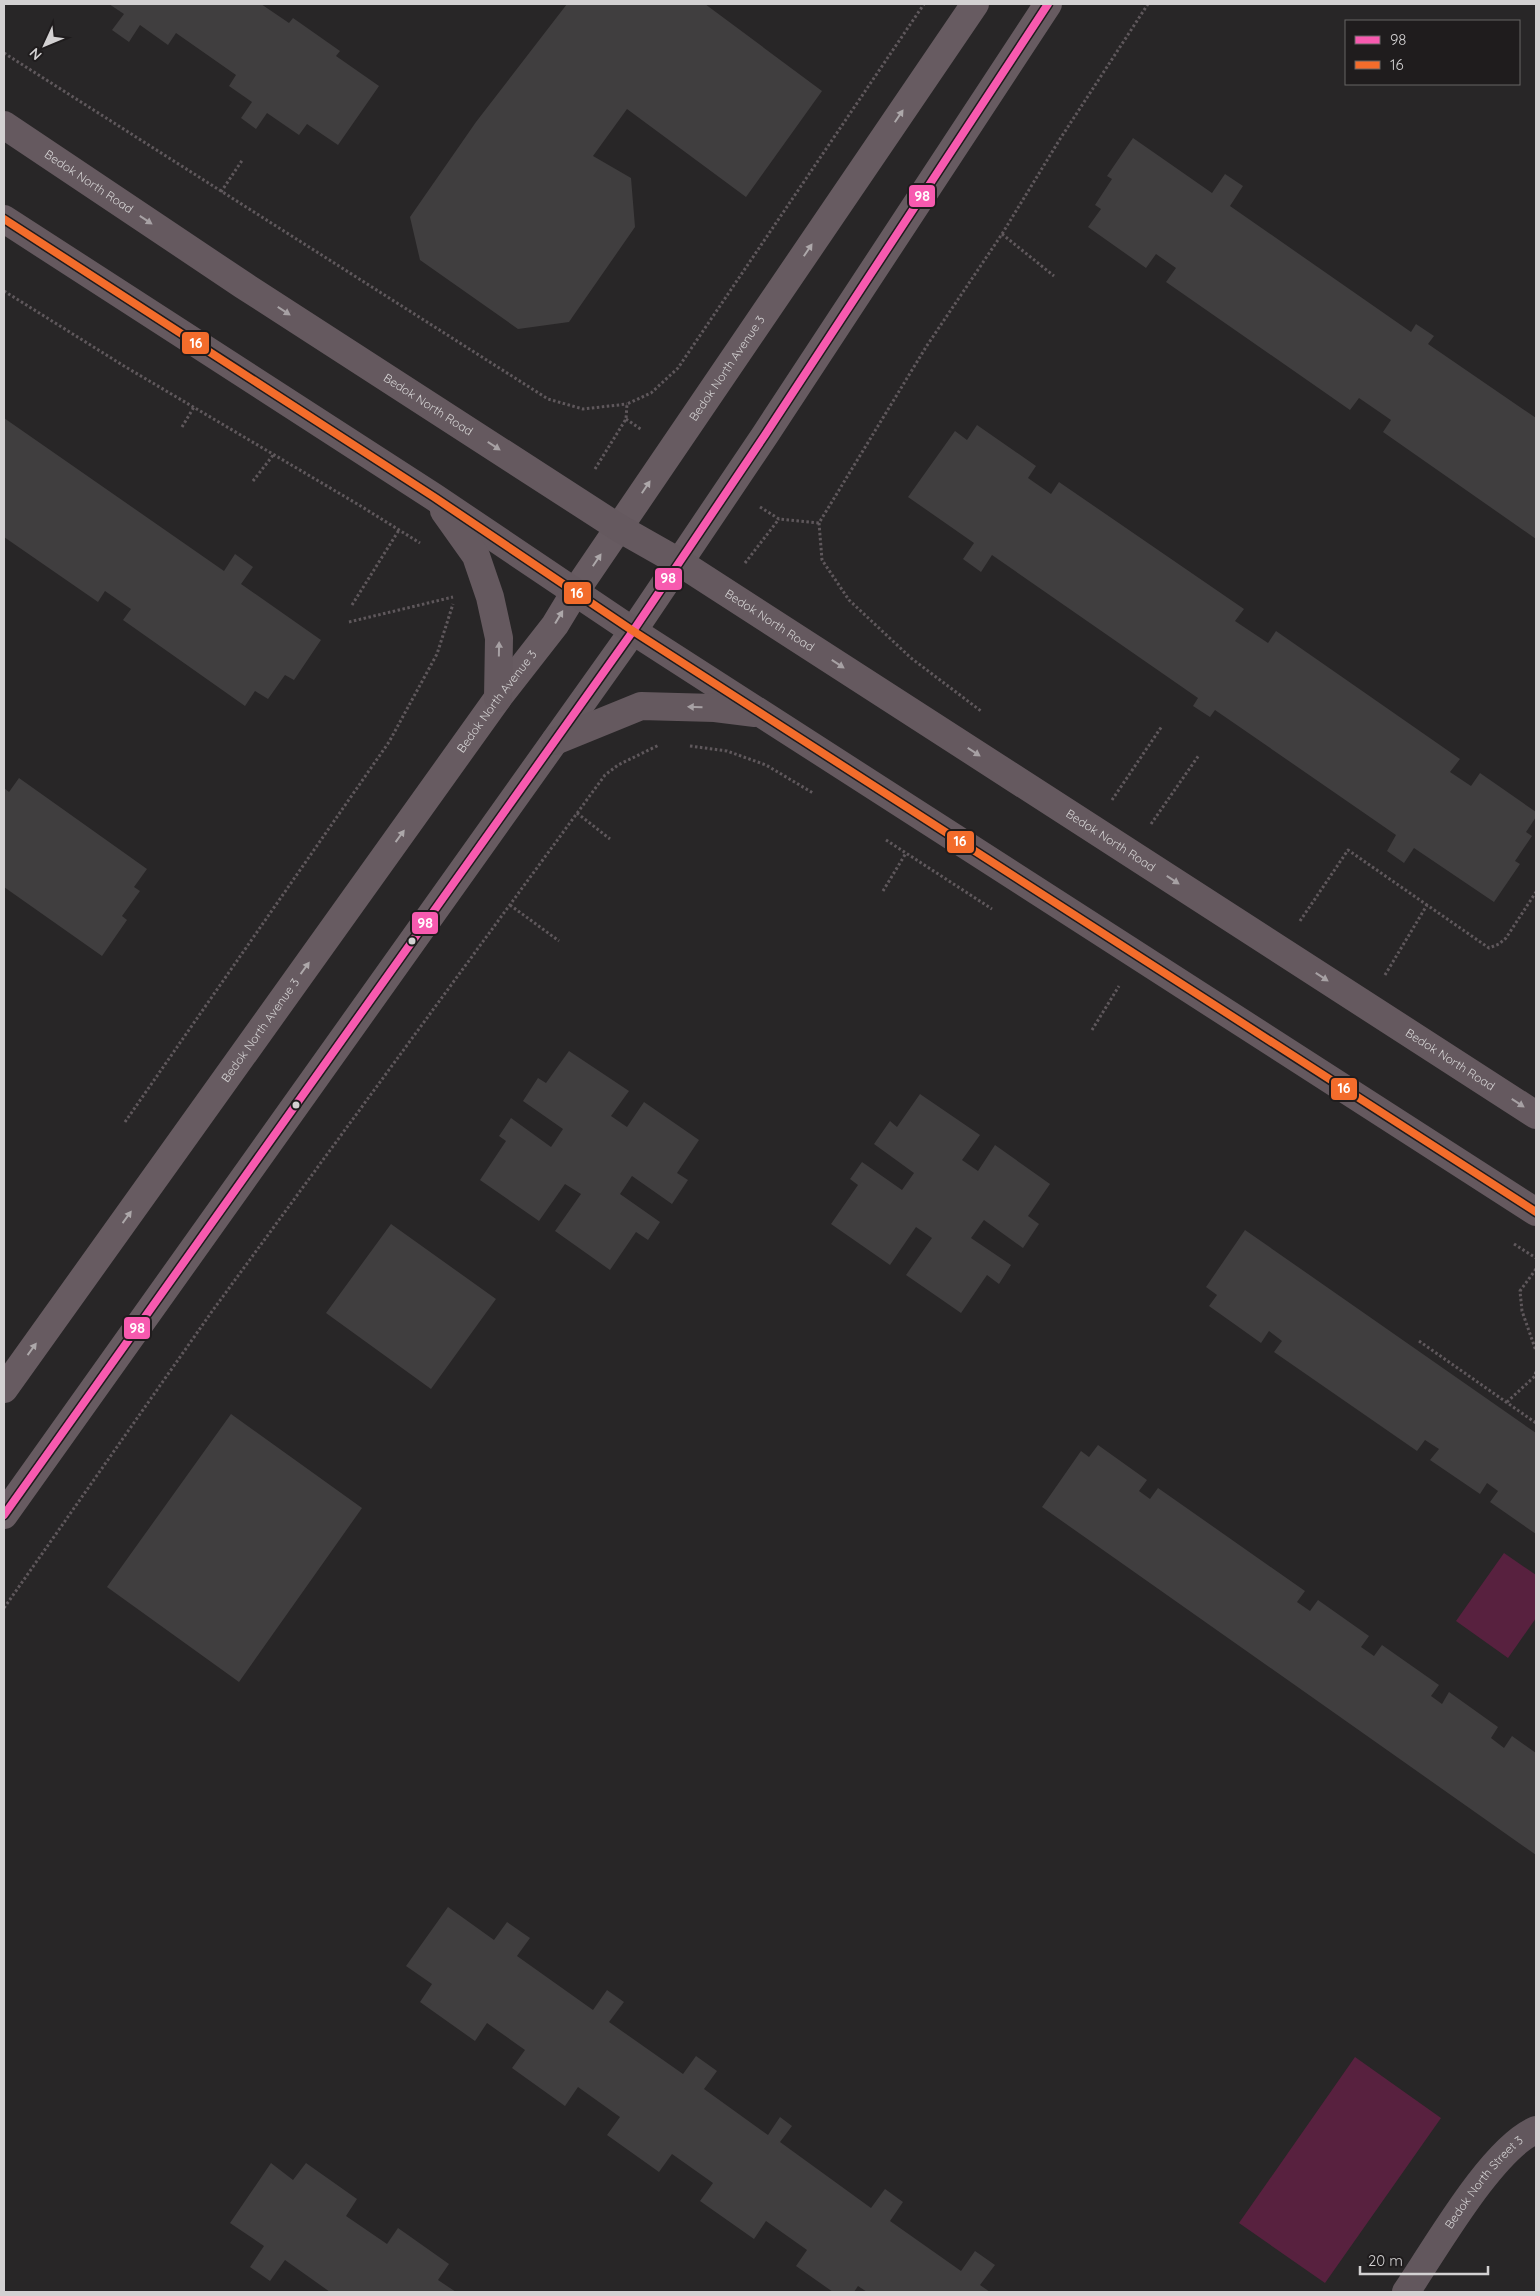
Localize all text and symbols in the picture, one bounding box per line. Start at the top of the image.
north arrow [20,20,70,70]
legend [1345,20,1520,85]
text: 98 [1390,30,1406,49]
text: N [26,44,46,64]
text: 16 [1390,55,1404,74]
one-way arrow [894,109,904,123]
street label: Bedok North Road [42,146,136,216]
line badge: 98 [908,184,936,208]
text: 98 [914,187,930,205]
one-way arrow [139,215,153,225]
one-way arrow [803,244,812,257]
one-way arrow [277,306,290,316]
street label: Bedok North Avenue 3 [686,313,768,424]
line badge: 16 [181,331,210,355]
text: 16 [189,334,203,352]
street label: Bedok North Road [381,370,476,439]
one-way arrow [487,441,501,451]
one-way arrow [641,480,651,494]
one-way arrow [592,553,602,566]
line badge: 98 [654,567,683,591]
text: 98 [660,569,676,587]
line badge: 16 [563,581,592,605]
text: 16 [570,584,584,602]
street label: Bedok North Road [722,586,817,654]
one-way arrow [555,611,564,624]
one-way arrow [495,641,503,657]
street label: Bedok North Avenue 3 [453,647,540,755]
one-way arrow [831,659,844,669]
one-way arrow [687,703,703,711]
one-way arrow [968,748,981,757]
street label: Bedok North Road [1063,806,1158,874]
one-way arrow [395,829,405,842]
line badge: 16 [946,830,975,854]
text: 16 [953,832,967,850]
one-way arrow [1166,876,1180,885]
line badge: 98 [411,911,439,935]
text: 98 [417,914,433,932]
unlabelled marker [407,936,417,946]
one-way arrow [300,961,310,975]
one-way arrow [1316,972,1329,982]
street label: Bedok North Avenue 3 [218,975,302,1085]
street label: Bedok North Road [1403,1025,1498,1094]
line badge: 16 [1330,1077,1358,1101]
text: 16 [1337,1079,1351,1097]
one-way arrow [1511,1098,1524,1108]
unlabelled marker [291,1100,301,1110]
one-way arrow [122,1210,132,1224]
line badge: 98 [123,1316,151,1340]
text: 98 [129,1319,145,1337]
one-way arrow [27,1342,37,1356]
street label: Bedok North Street 3 [1441,2132,1526,2231]
scale bar [1360,2244,1488,2276]
text: 20 m [1368,2251,1403,2270]

